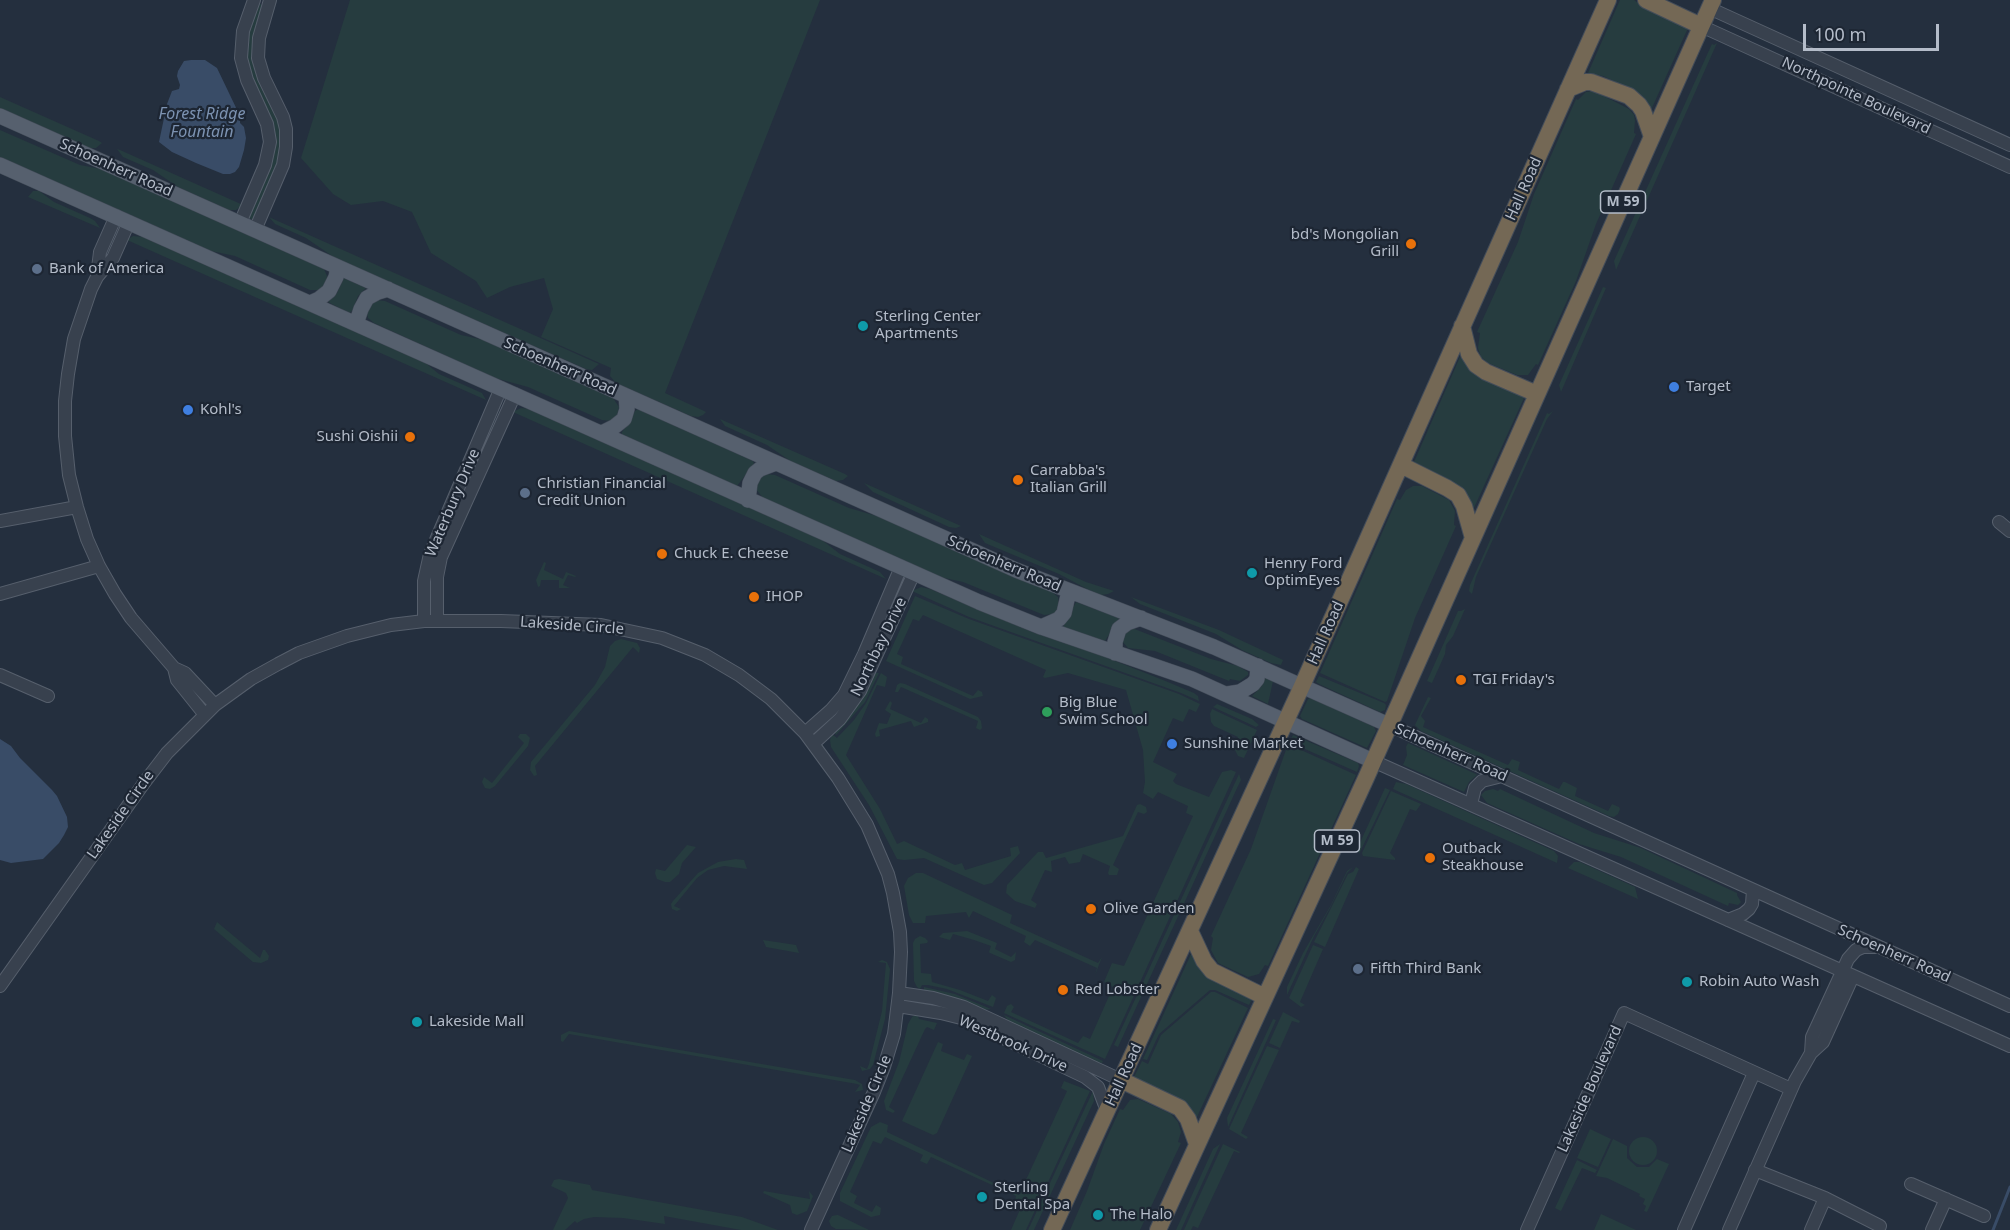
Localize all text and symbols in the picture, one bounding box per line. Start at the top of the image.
scale bar [1806,12,1942,50]
text: 100 m [1814,22,1866,46]
street label: Northpointe Boulevard [1779,54,1933,138]
water label: Forest Ridge Fountain [159,104,245,142]
street label: Schoenherr Road [57,135,175,201]
street label: Hall Road [1502,155,1546,223]
road number: M 59 [1600,191,1646,213]
place label: bd's Mongolian Grill [1291,226,1399,261]
marker: bd's Mongolian Grill [1404,237,1418,251]
place label: Bank of America [49,260,164,278]
marker: Bank of America [30,262,44,276]
place label: Sterling Center Apartments [875,308,981,343]
marker: Sterling Center Apartments [856,319,870,333]
street label: Schoenherr Road [501,334,619,400]
place label: Target [1686,378,1731,396]
marker: Target [1667,380,1681,394]
place label: Kohl's [200,401,242,419]
marker: Kohl's [181,403,195,417]
place label: Sushi Oishii [316,428,398,446]
marker: Sushi Oishii [403,430,417,444]
street label: Waterbury Drive [422,446,484,560]
place label: Carrabba's Italian Grill [1030,462,1107,497]
marker: Carrabba's Italian Grill [1011,473,1025,487]
place label: Christian Financial Credit Union [537,475,666,510]
marker: Christian Financial Credit Union [518,486,532,500]
street label: Schoenherr Road [945,532,1063,596]
place label: Chuck E. Cheese [674,545,789,563]
marker: Chuck E. Cheese [655,547,669,561]
place label: Henry Ford OptimEyes [1264,555,1343,590]
marker: Henry Ford OptimEyes [1245,566,1259,580]
place label: IHOP [766,588,803,606]
marker: IHOP [747,590,761,604]
street label: Northbay Drive [847,595,911,699]
street label: Hall Road [1304,599,1348,667]
street label: Lakeside Circle [519,613,625,639]
place label: TGI Friday's [1473,671,1555,689]
marker: TGI Friday's [1454,673,1468,687]
place label: Big Blue Swim School [1059,694,1148,729]
marker: Big Blue Swim School [1040,705,1054,719]
street label: Schoenherr Road [1392,720,1510,786]
place label: Sunshine Market [1184,735,1303,753]
marker: Sunshine Market [1165,737,1179,751]
street label: Lakeside Circle [84,767,158,863]
road number: M 59 [1314,830,1360,852]
place label: Outback Steakhouse [1442,840,1524,875]
marker: Outback Steakhouse [1423,851,1437,865]
place label: Olive Garden [1103,900,1195,918]
marker: Olive Garden [1084,902,1098,916]
street label: Schoenherr Road [1835,921,1953,987]
place label: Fifth Third Bank [1370,960,1481,978]
marker: Fifth Third Bank [1351,962,1365,976]
place label: Robin Auto Wash [1699,973,1819,991]
marker: Robin Auto Wash [1680,975,1694,989]
place label: Red Lobster [1075,981,1159,999]
marker: Red Lobster [1056,983,1070,997]
street label: Westbrook Drive [956,1012,1070,1076]
place label: Lakeside Mall [429,1013,524,1031]
marker: Lakeside Mall [410,1015,424,1029]
street label: Lakeside Boulevard [1554,1023,1626,1155]
street label: Hall Road [1102,1041,1146,1109]
street label: Lakeside Circle [838,1053,896,1155]
place label: Sterling Dental Spa [994,1179,1070,1214]
marker: Sterling Dental Spa [975,1190,989,1204]
place label: The Halo [1110,1206,1172,1224]
marker: The Halo [1091,1208,1105,1222]

